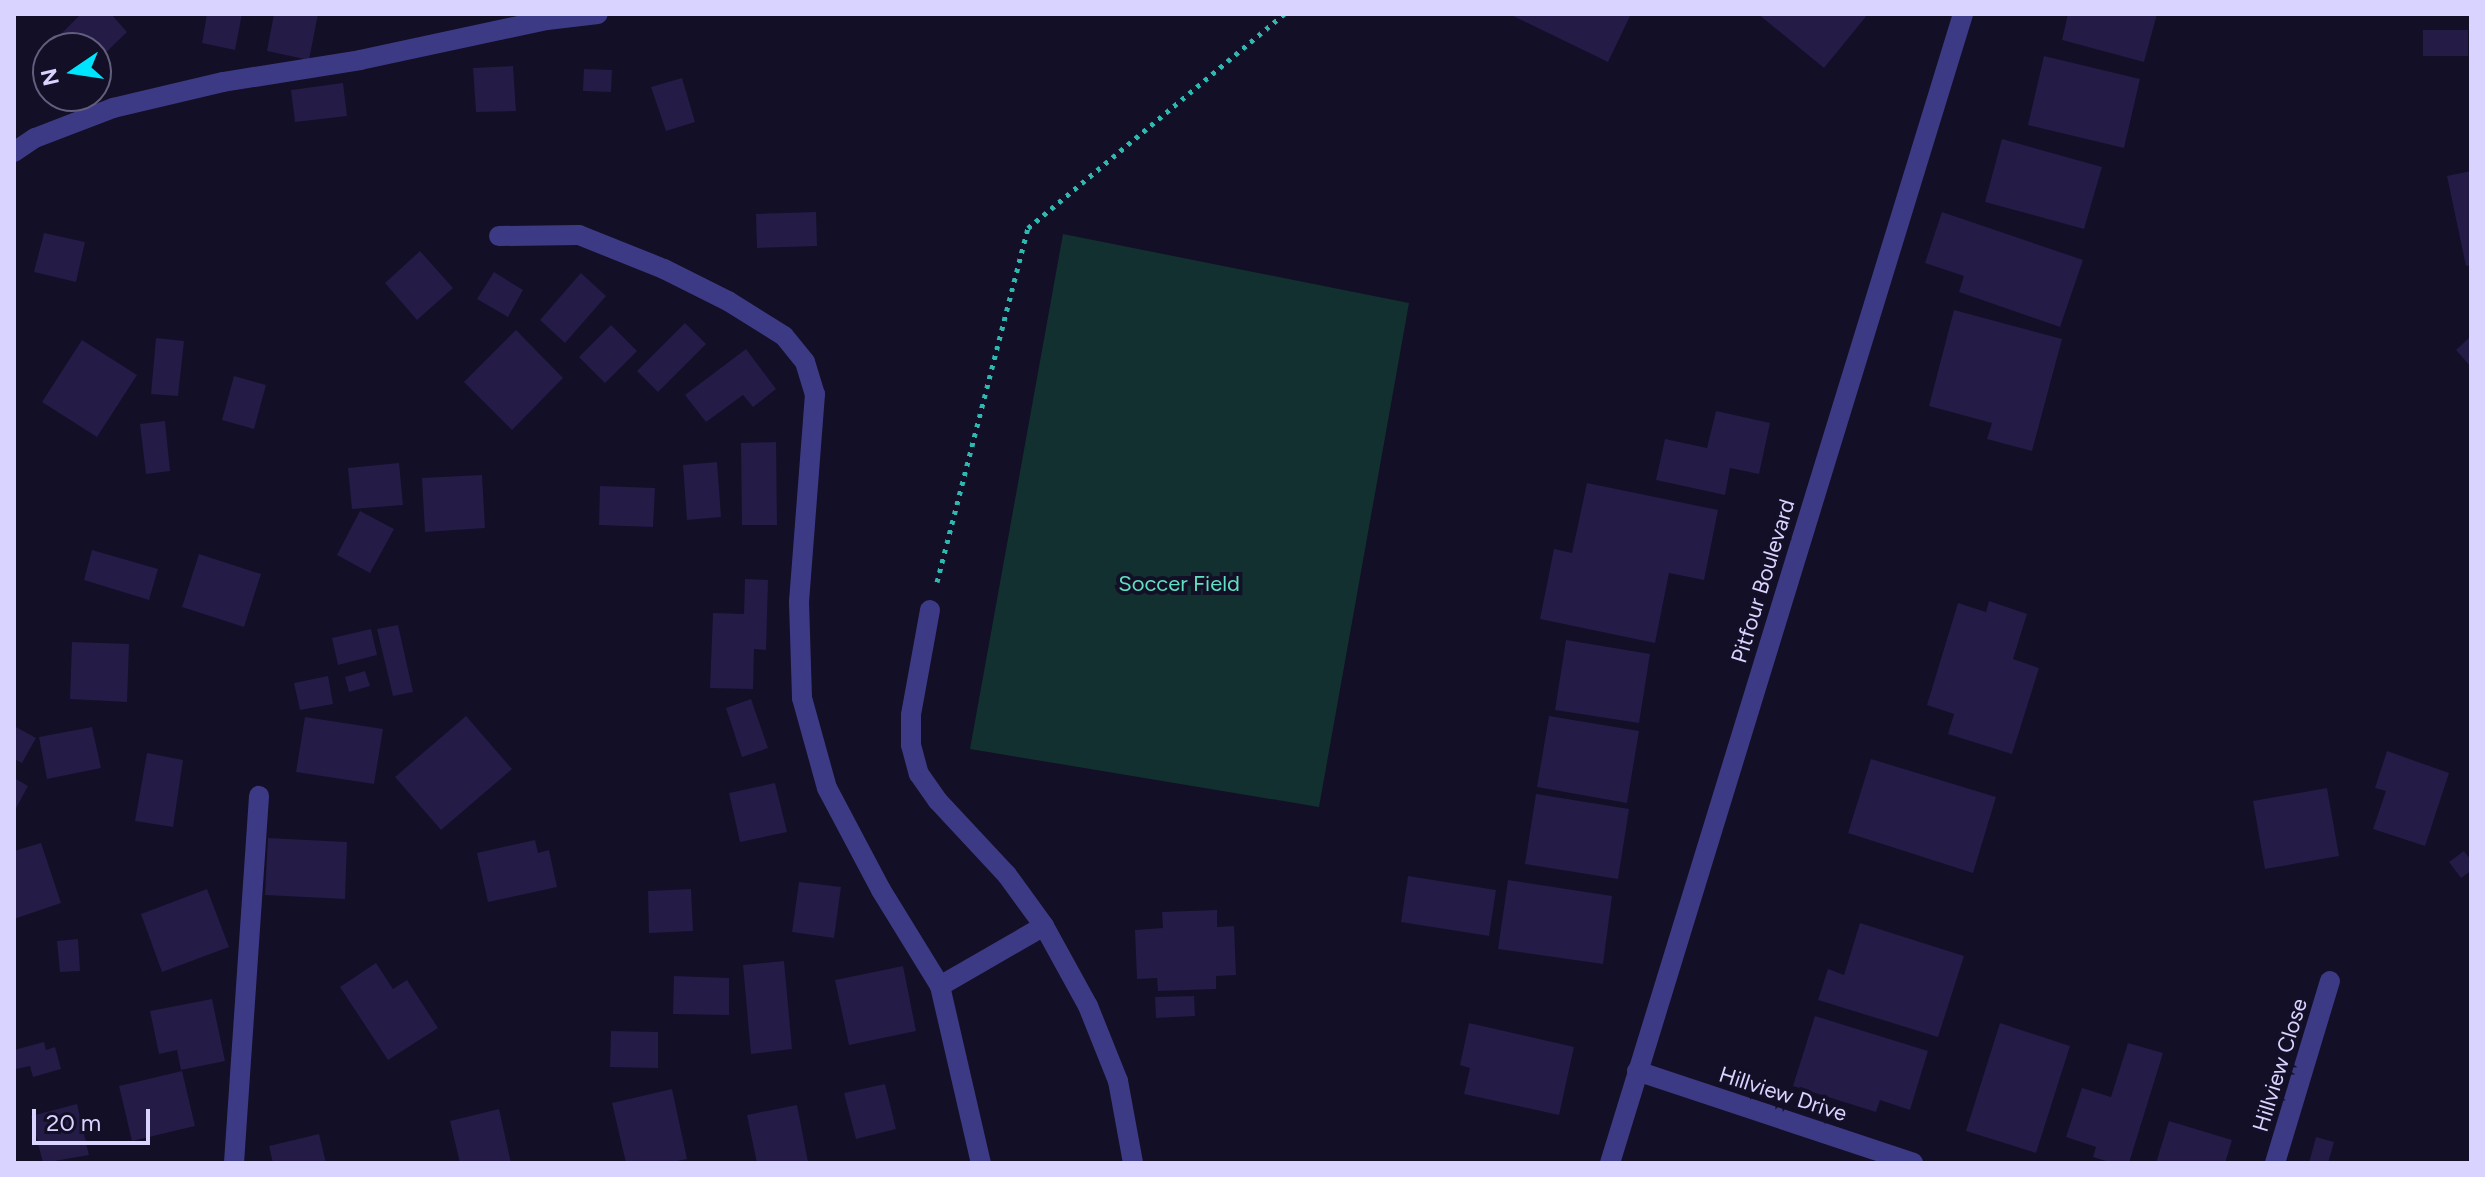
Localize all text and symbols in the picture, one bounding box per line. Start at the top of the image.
north arrow [32,32,112,112]
text: N [35,66,65,88]
street label: Pitfour Boulevard [1726,496,1800,666]
park label: Soccer Field [1118,571,1240,597]
street label: Hillview Close [2247,995,2313,1135]
street label: Hillview Drive [1716,1061,1850,1127]
scale bar [36,1093,154,1143]
text: 20 m [46,1108,101,1137]

